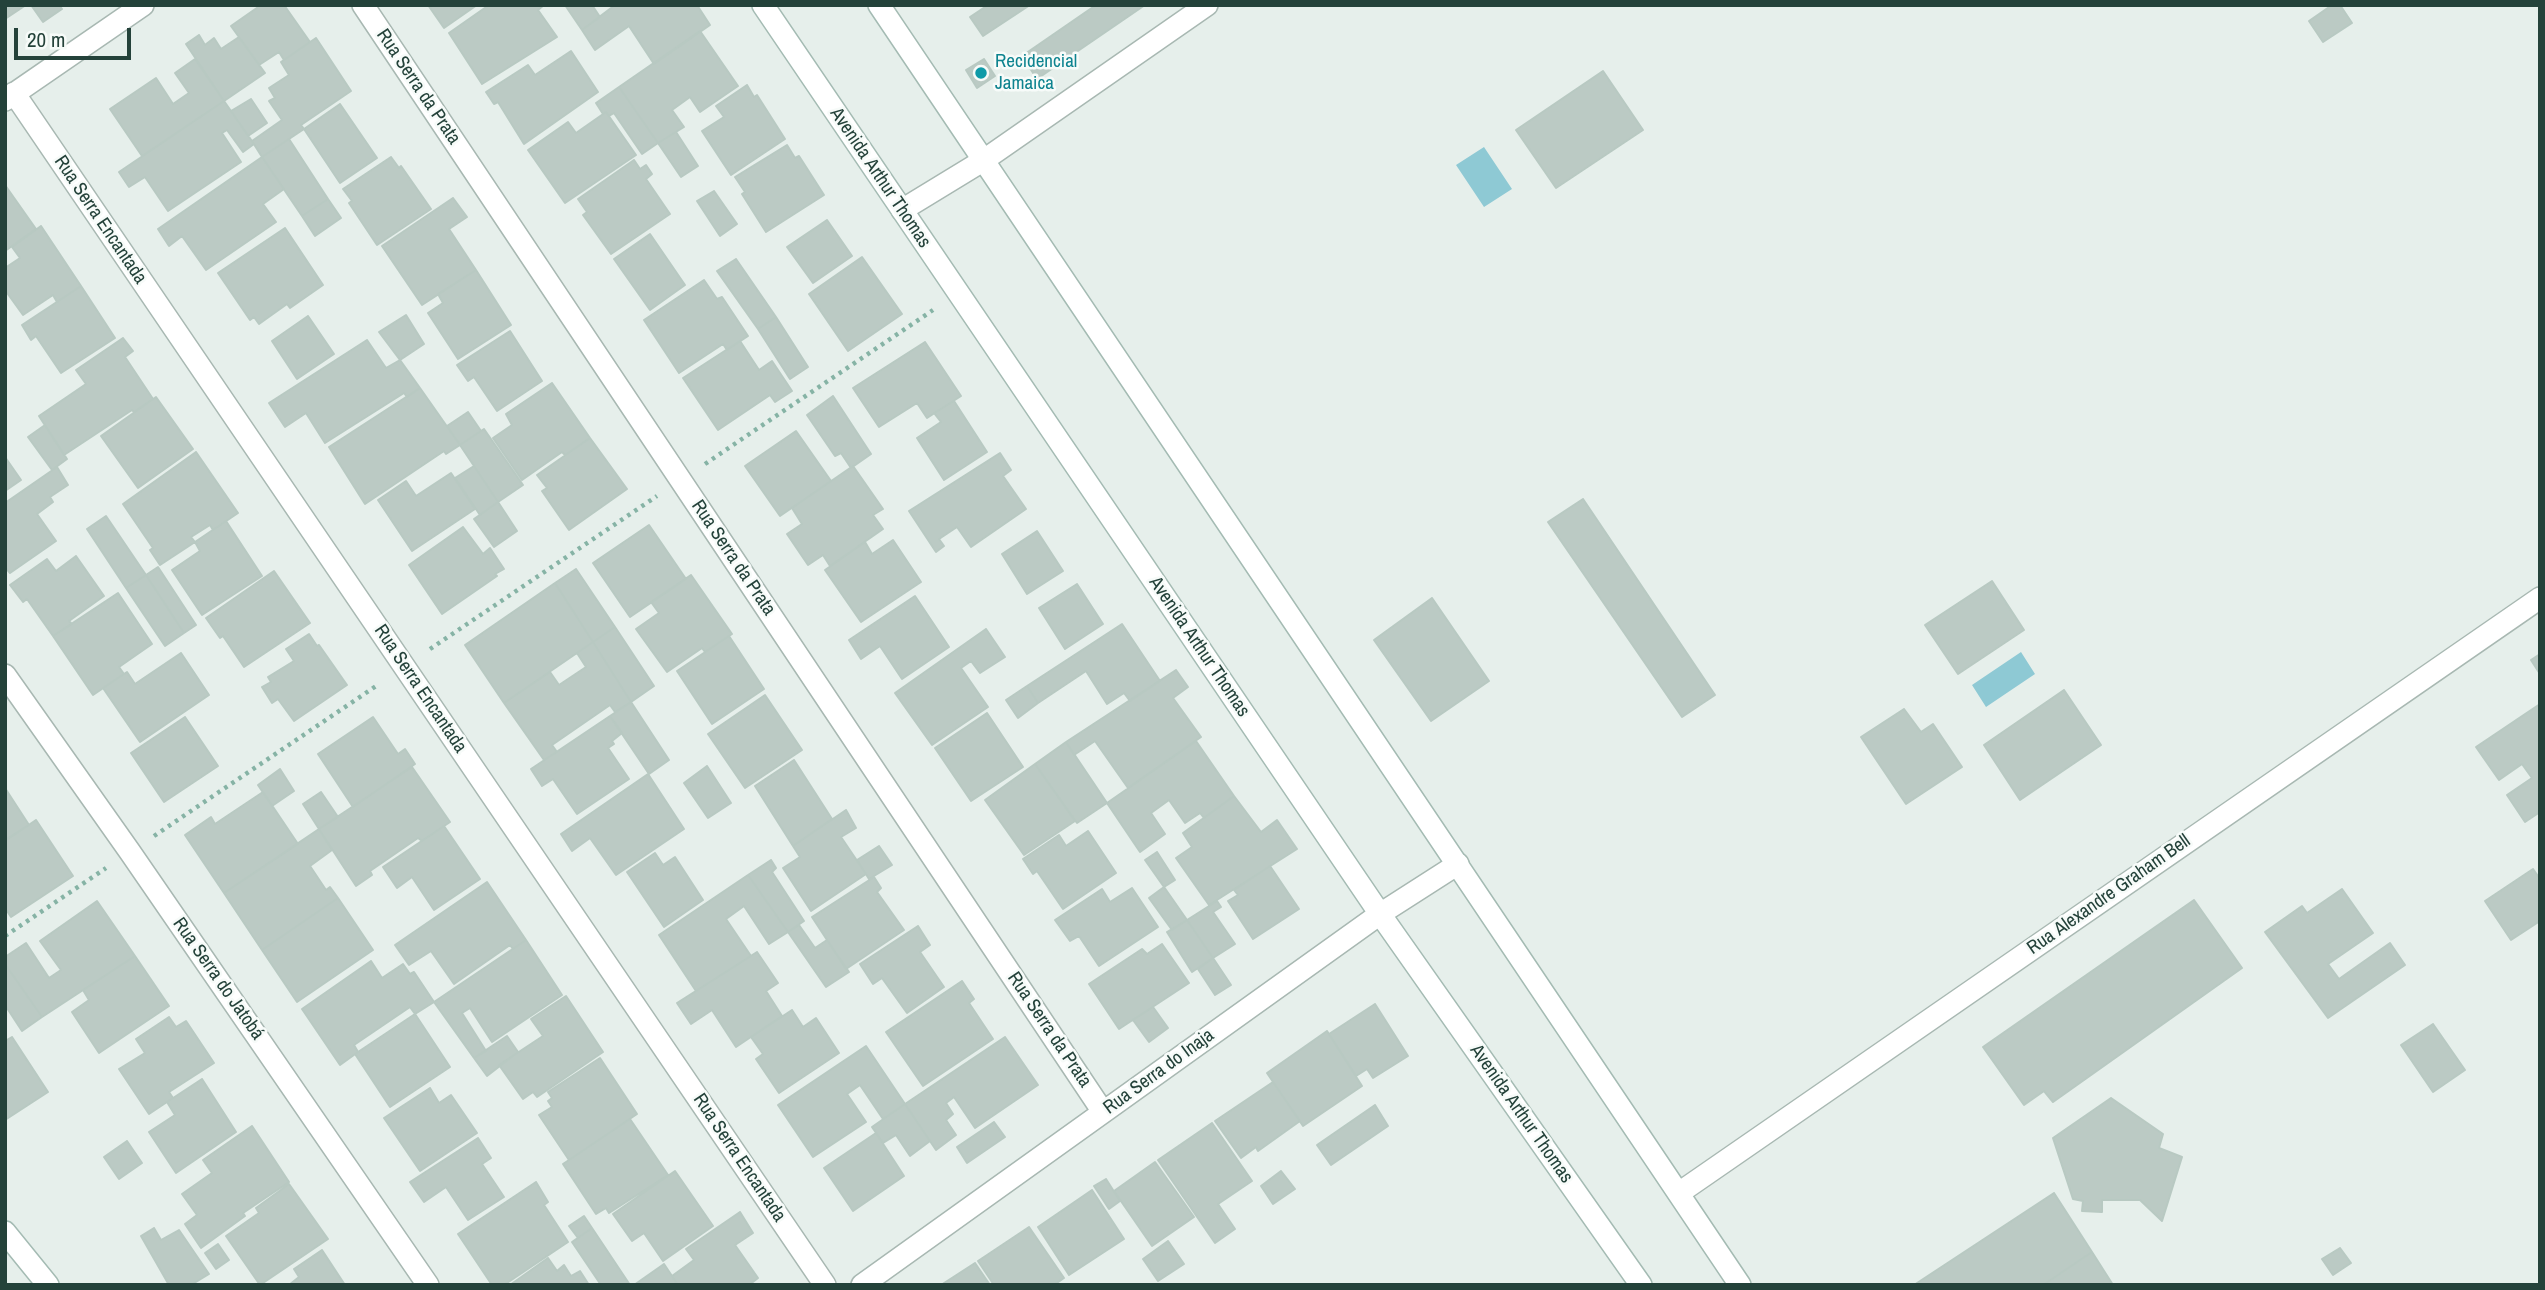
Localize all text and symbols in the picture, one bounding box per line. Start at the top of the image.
scale bar [18,14,135,58]
text: 20 m [27,25,65,54]
street label: Rua Serra da Prata [371,25,465,149]
place label: Recidencial Jamaica [995,51,1077,95]
marker: Recidencial Jamaica [973,65,989,81]
street label: Avenida Arthur Thomas [825,104,935,252]
street label: Rua Serra Encantada [49,152,151,288]
street label: Rua Serra da Prata [686,496,780,620]
street label: Avenida Arthur Thomas [1144,573,1254,721]
street label: Rua Serra Encantada [369,621,471,757]
street label: Rua Alexandre Graham Bell [2023,830,2195,960]
street label: Rua Serra do Jatobá [167,914,269,1044]
street label: Rua Serra da Prata [1002,968,1096,1092]
street label: Rua Serra do Inaja [1099,1024,1219,1120]
street label: Avenida Arthur Thomas [1465,1040,1577,1188]
street label: Rua Serra Encantada [688,1090,790,1226]

